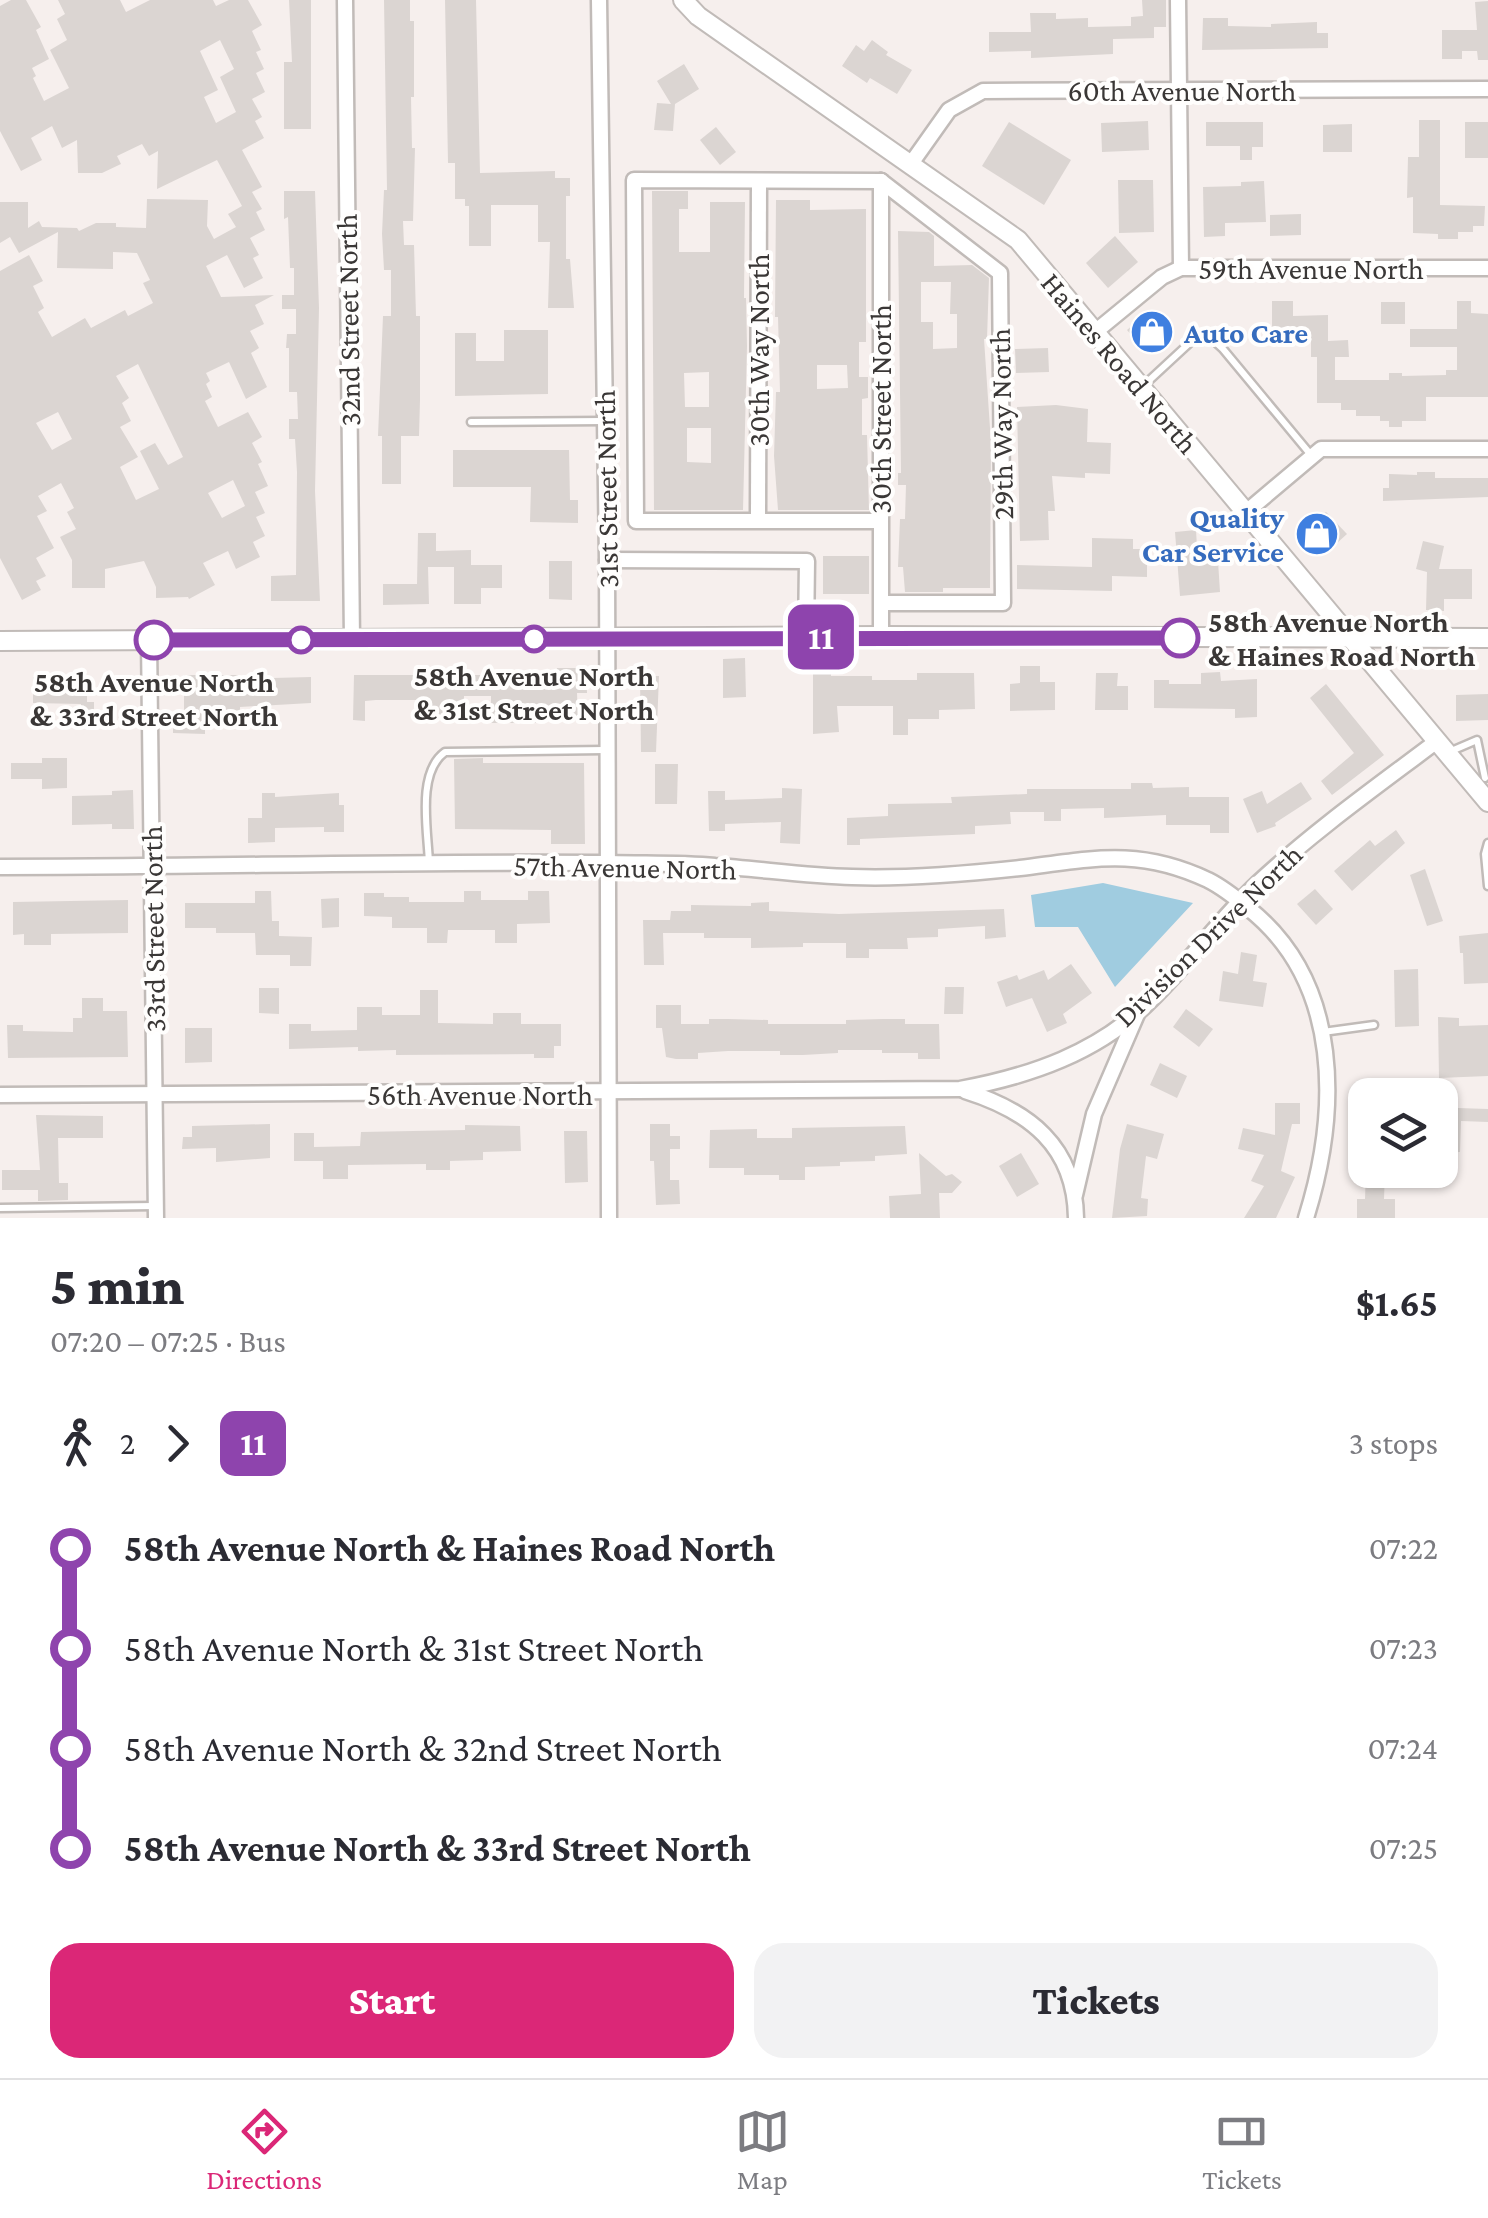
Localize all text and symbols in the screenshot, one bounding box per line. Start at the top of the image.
street label: 60th Avenue North [1068,74,1296,107]
street label: 32nd Street North [330,213,366,427]
street label: 59th Avenue North [1198,252,1424,285]
street label: 30th Way North [742,253,776,447]
street label: Haines Road North [1035,266,1205,460]
street label: 30th Street North [864,304,897,514]
shop icon: Auto Care [1129,309,1175,355]
place label: Auto Care [1183,316,1308,349]
street label: 29th Way North [983,328,1020,520]
street label: 31st Street North [588,389,624,589]
place label: Quality Car Service [1142,501,1284,568]
shop icon: Quality Car Service [1294,511,1340,557]
line badge: 11 [776,604,866,670]
place label: 58th Avenue North & Haines Road North [1208,605,1476,672]
text: 11 [808,618,834,657]
marker: 58th Avenue North & Haines Road North [1161,619,1199,657]
marker: 58th Avenue North & 33rd Street North [135,621,173,659]
marker: 58th Avenue North & 31st Street North [521,626,547,652]
unlabelled marker [288,627,314,653]
place label: 58th Avenue North & 31st Street North [414,659,654,726]
place label: 58th Avenue North & 33rd Street North [30,665,278,732]
street label: 33rd Street North [135,825,171,1033]
street label: Division Drive North [1107,837,1309,1033]
street label: 57th Avenue North [513,849,737,885]
street label: 56th Avenue North [367,1078,593,1111]
map controls [1348,1078,1458,1188]
button: layers [1348,1078,1458,1188]
text: 5 min [50,1255,184,1316]
text: $1.65 [1356,1282,1438,1324]
text: 07:20 – 07:25 · Bus [50,1323,286,1359]
icon: walk [50,1416,105,1471]
icon: forward [150,1416,205,1471]
text: 11 [240,1424,266,1463]
text: 2 [120,1425,135,1461]
text: 3 stops [1349,1425,1438,1461]
text: 58th Avenue North & Haines Road North [124,1527,775,1569]
text: 07:22 [1369,1530,1438,1566]
text: 58th Avenue North & 31st Street North [124,1627,704,1669]
text: 07:23 [1369,1630,1438,1666]
text: 58th Avenue North & 32nd Street North [124,1727,722,1769]
text: 07:24 [1368,1730,1438,1766]
text: 58th Avenue North & 33rd Street North [124,1827,751,1869]
text: 07:25 [1369,1830,1438,1866]
button: Start [50,1943,734,2058]
button: Tickets [754,1943,1438,2058]
tab: Directions [206,2104,322,2195]
tab: Map [735,2104,790,2195]
tab: Tickets [1202,2104,1282,2195]

